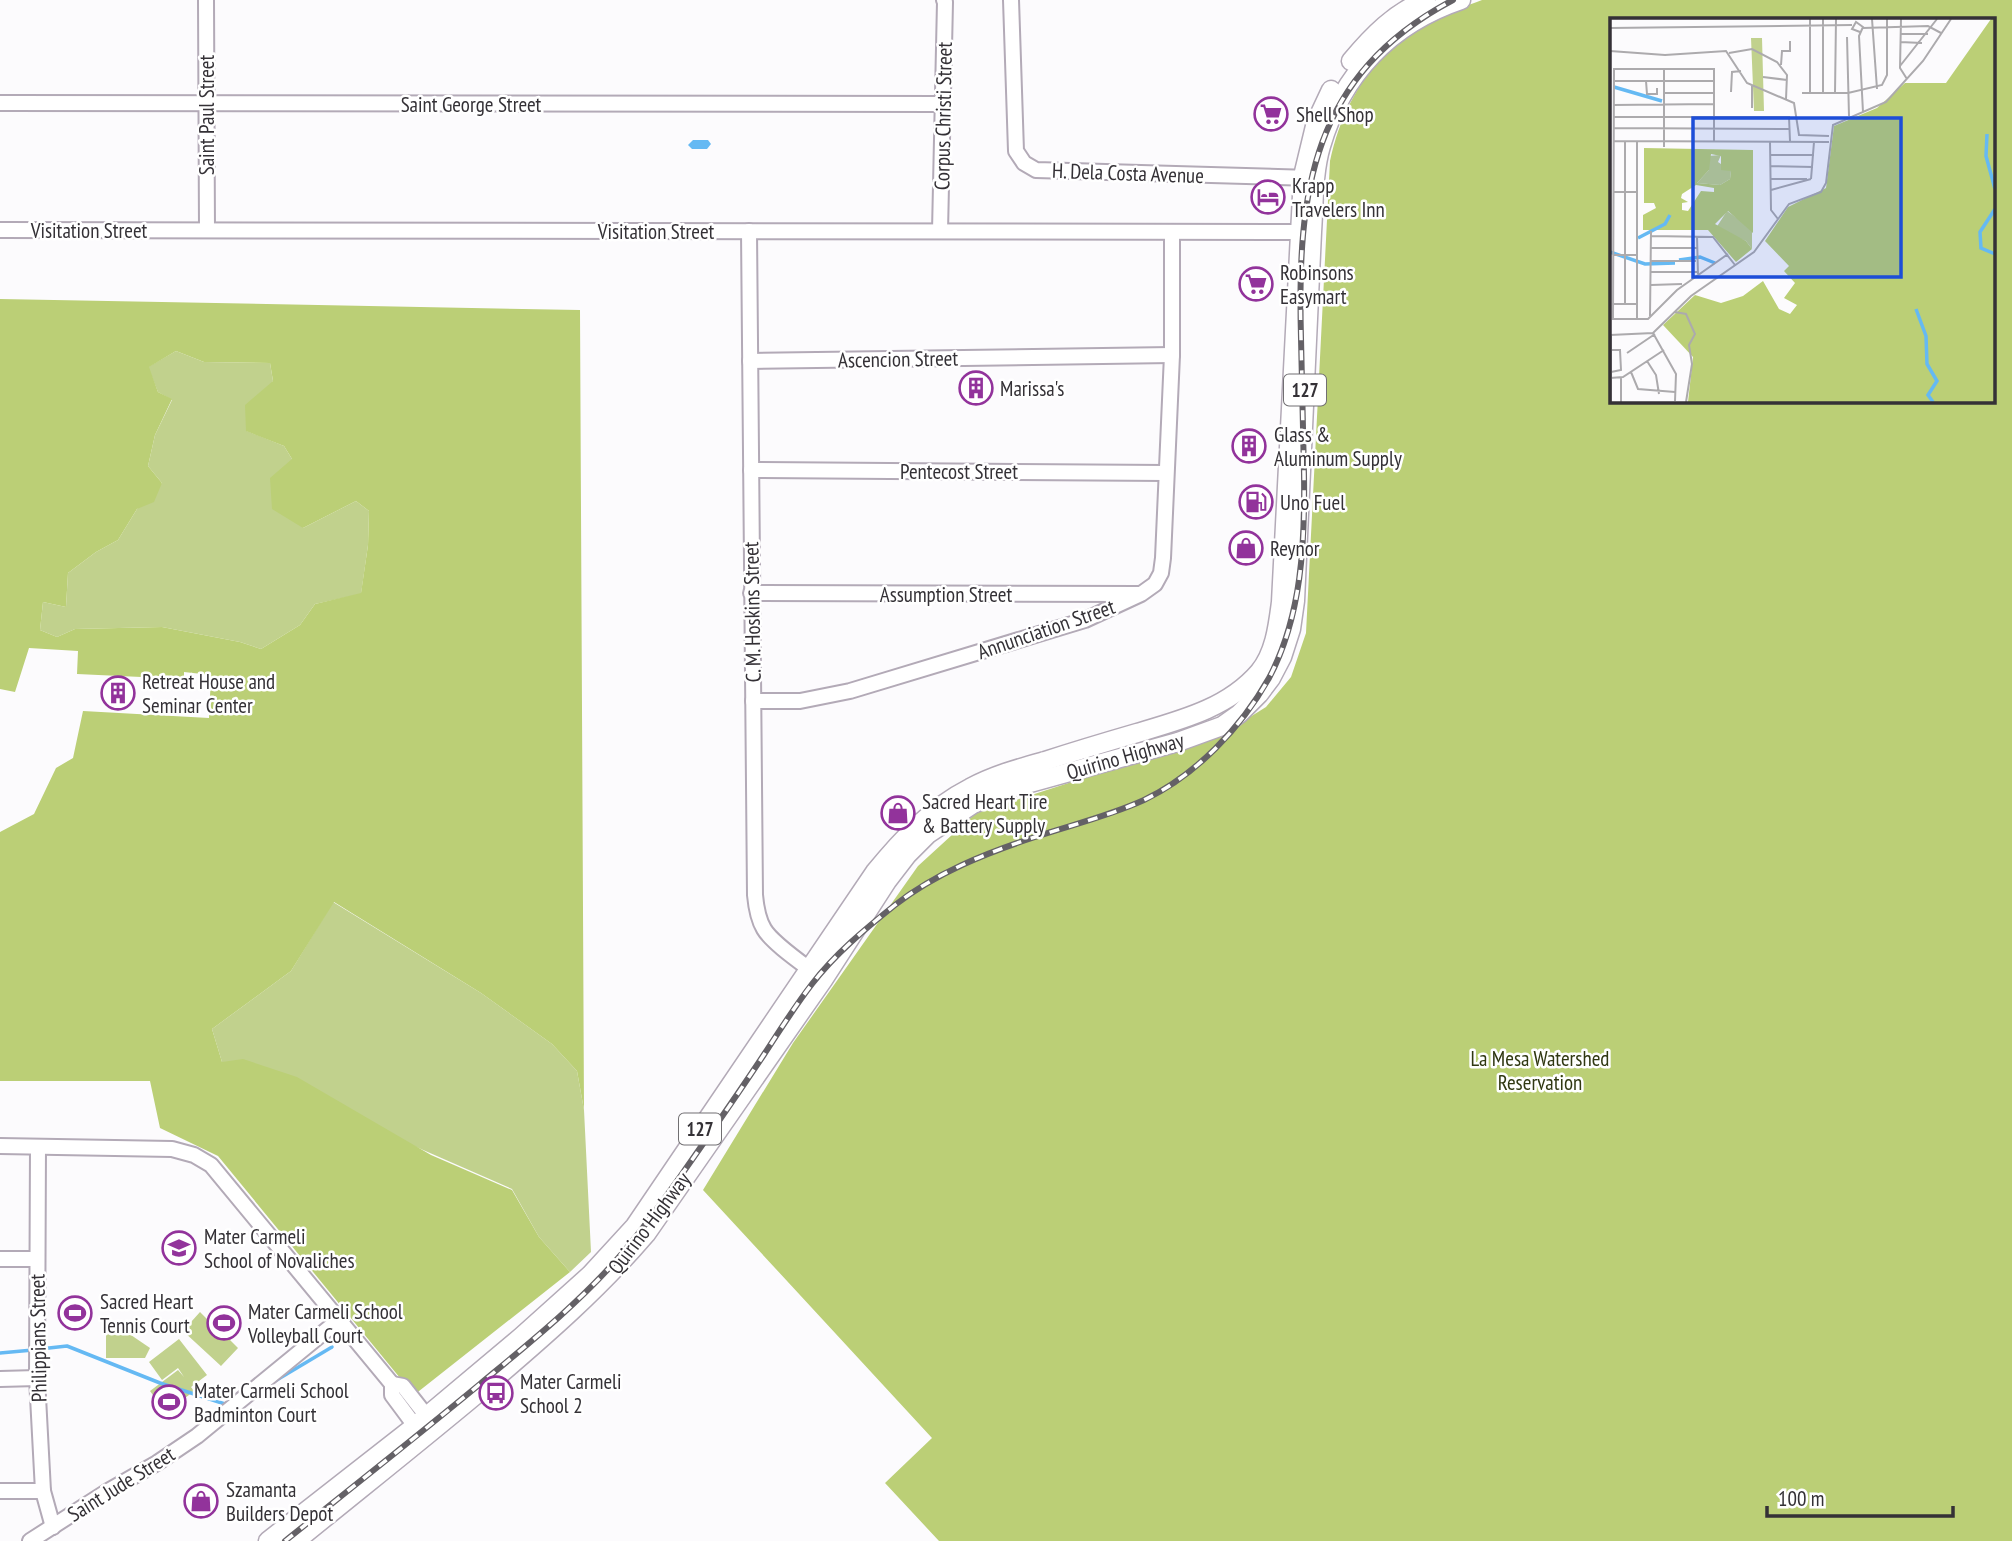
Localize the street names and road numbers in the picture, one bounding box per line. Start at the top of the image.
street label: Corpus Christi Street [928,41,958,190]
street label: Saint Paul Street [193,54,220,175]
street label: Saint George Street [401,91,542,118]
street label: H. Dela Costa Avenue [1052,157,1204,189]
street label: Visitation Street [30,217,148,244]
street label: Visitation Street [597,218,715,245]
street label: Ascencion Street [838,344,959,374]
road number: 127 [1284,374,1326,406]
street label: Pentecost Street [900,458,1018,485]
street label: C. M. Hoskins Street [737,541,767,683]
street label: Assumption Street [880,581,1013,608]
street label: Annunciation Street [974,593,1119,665]
street label: Quirino Highway [1063,726,1187,786]
road number: 127 [679,1114,721,1144]
street label: Quirino Highway [602,1166,696,1279]
street label: Philippians Street [23,1273,53,1402]
street label: Saint Jude Street [62,1440,180,1528]

